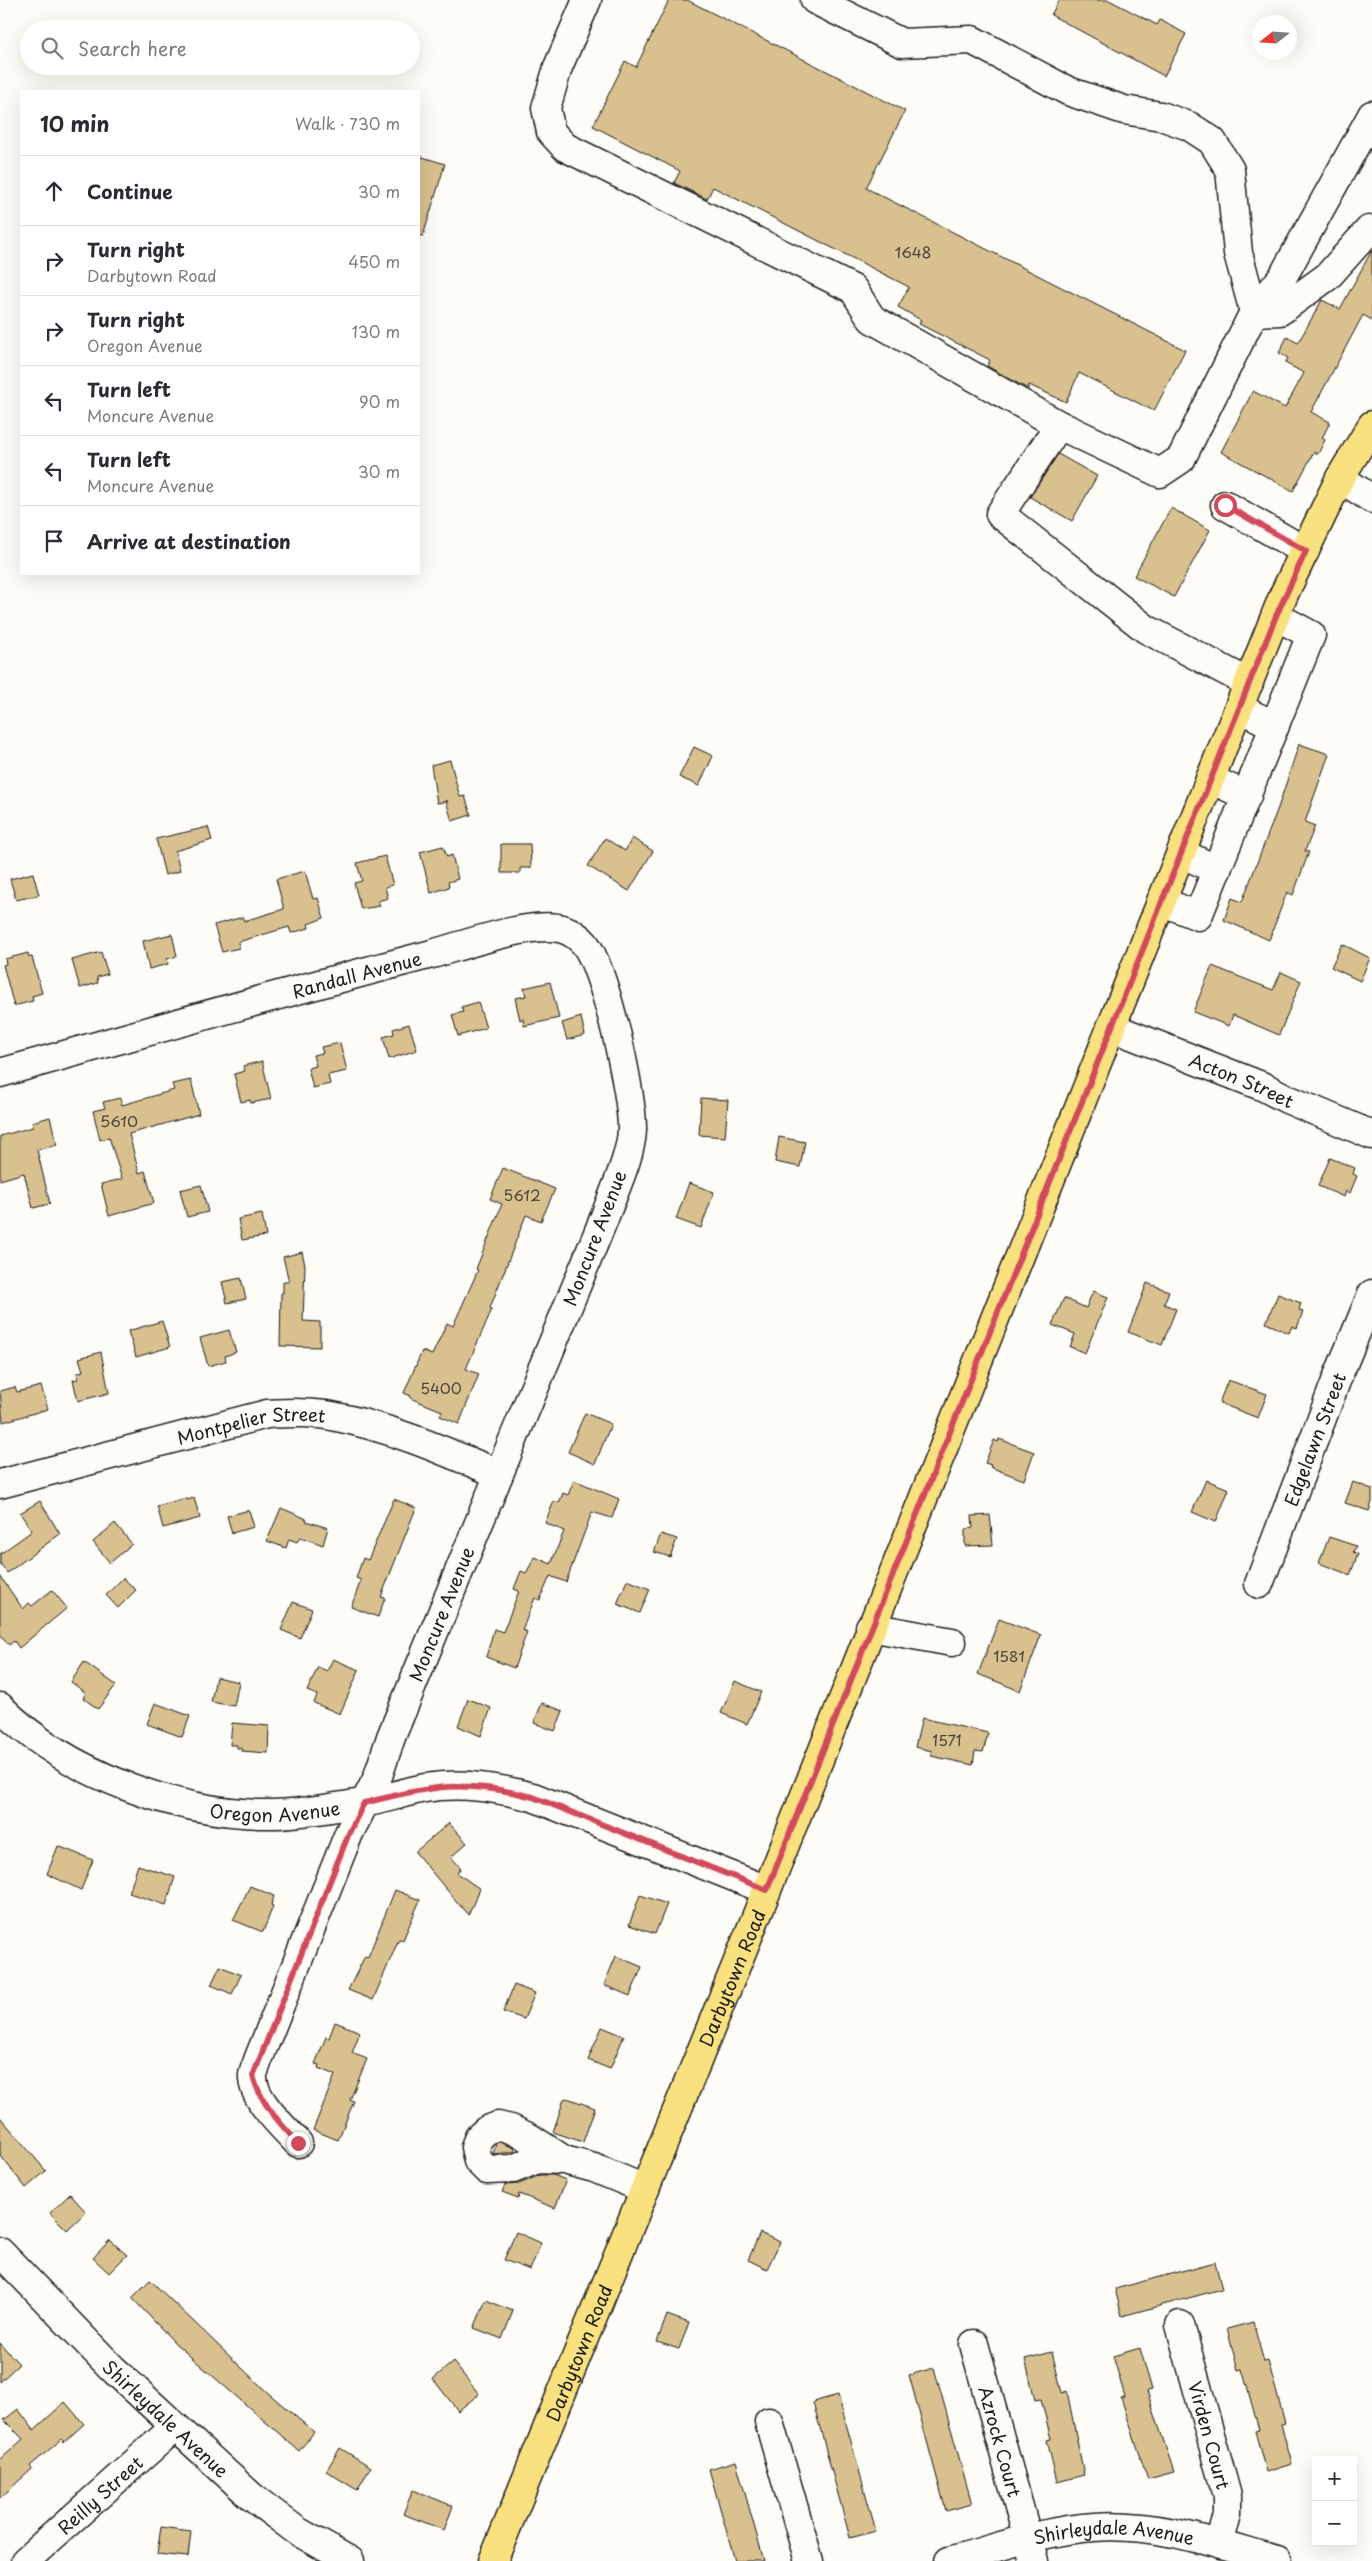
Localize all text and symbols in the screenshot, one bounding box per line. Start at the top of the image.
north arrow [1252,15,1297,60]
search box [20,20,420,75]
icon: search [38,34,66,62]
text: Search here [78,34,187,62]
text: 10 min [40,107,110,139]
text: Walk · 730 m [295,111,400,135]
icon: ahead [40,177,68,205]
text: Continue [87,177,173,205]
text: 30 m [358,179,400,203]
text: Turn right [87,235,185,263]
house number: 1648 [895,240,931,263]
icon: right [40,247,68,275]
text: 450 m [348,249,400,273]
text: Darbytown Road [87,263,216,287]
text: Turn right [87,305,185,333]
icon: right [40,317,68,345]
text: 130 m [352,319,400,343]
text: Oregon Avenue [87,333,203,357]
text: Turn left [87,375,171,403]
icon: left [40,387,68,415]
text: 90 m [359,389,400,413]
text: Moncure Avenue [87,403,214,427]
text: Turn left [87,445,171,473]
icon: left [40,457,68,485]
text: 30 m [358,459,400,483]
text: Moncure Avenue [87,473,214,497]
route start [1214,494,1237,517]
icon: arrive [40,527,68,555]
text: Arrive at destination [87,527,291,555]
street label: Randall Avenue [289,944,424,1004]
street label: Acton Street [1185,1046,1298,1114]
house number: 5610 [100,1109,138,1132]
street label: Moncure Avenue [556,1166,632,1310]
house number: 5612 [503,1183,541,1206]
street label: Edgelawn Street [1276,1368,1352,1510]
house number: 5400 [420,1376,462,1399]
street label: Montpelier Street [174,1400,327,1451]
street label: Moncure Avenue [402,1542,480,1685]
house number: 1581 [993,1644,1025,1667]
house number: 1571 [932,1728,962,1751]
street label: Oregon Avenue [208,1793,342,1828]
street label: Darbytown Road [691,1905,771,2050]
route end [287,2132,310,2155]
street label: Darbytown Road [538,2280,618,2425]
street label: Shirleydale Avenue [97,2353,235,2483]
street label: Virden Court [1182,2378,1238,2492]
street label: Azrock Court [973,2383,1029,2500]
street label: Reilly Street [51,2449,148,2540]
map controls [1312,2456,1357,2546]
button: + [1312,2456,1357,2501]
button: − [1312,2501,1357,2546]
street label: Shirleydale Avenue [1030,2513,1197,2551]

